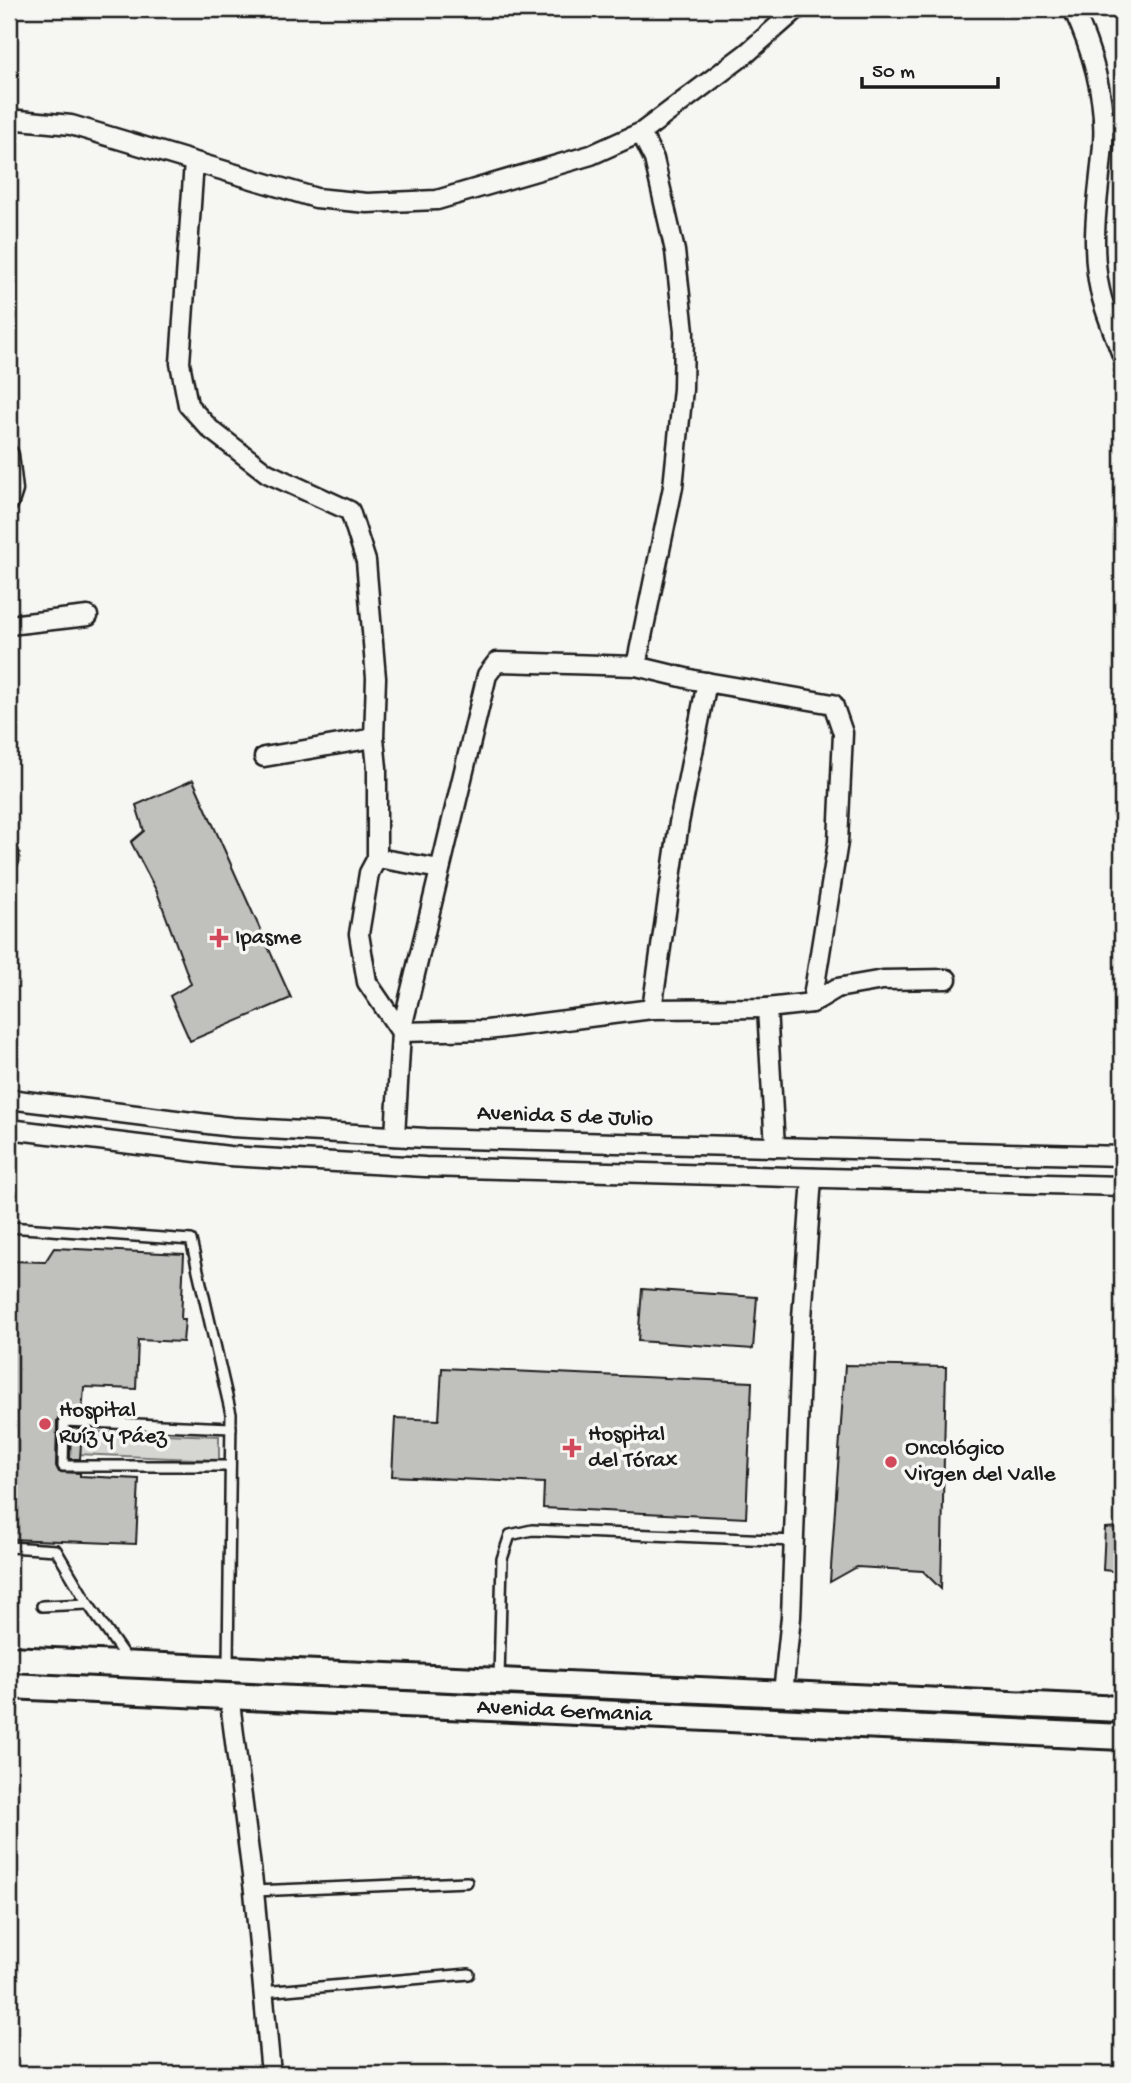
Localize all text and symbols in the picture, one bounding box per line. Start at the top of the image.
scale bar [862,46,998,90]
text: 50 m [872,61,915,86]
place label: Ipasme [235,925,302,952]
marker: Ipasme [209,928,229,948]
street label: Avenida 5 de Julio [476,1100,654,1134]
place label: Hospital Ruíz y Páez [59,1398,168,1451]
marker: Hospital Ruíz y Páez [37,1416,53,1432]
place label: Hospital del Tórax [588,1422,678,1475]
place label: Oncológico Virgen del Valle [904,1436,1057,1489]
marker: Hospital del Tórax [562,1438,582,1458]
marker: Oncológico Virgen del Valle [883,1454,899,1470]
street label: Avenida Germania [476,1694,654,1729]

